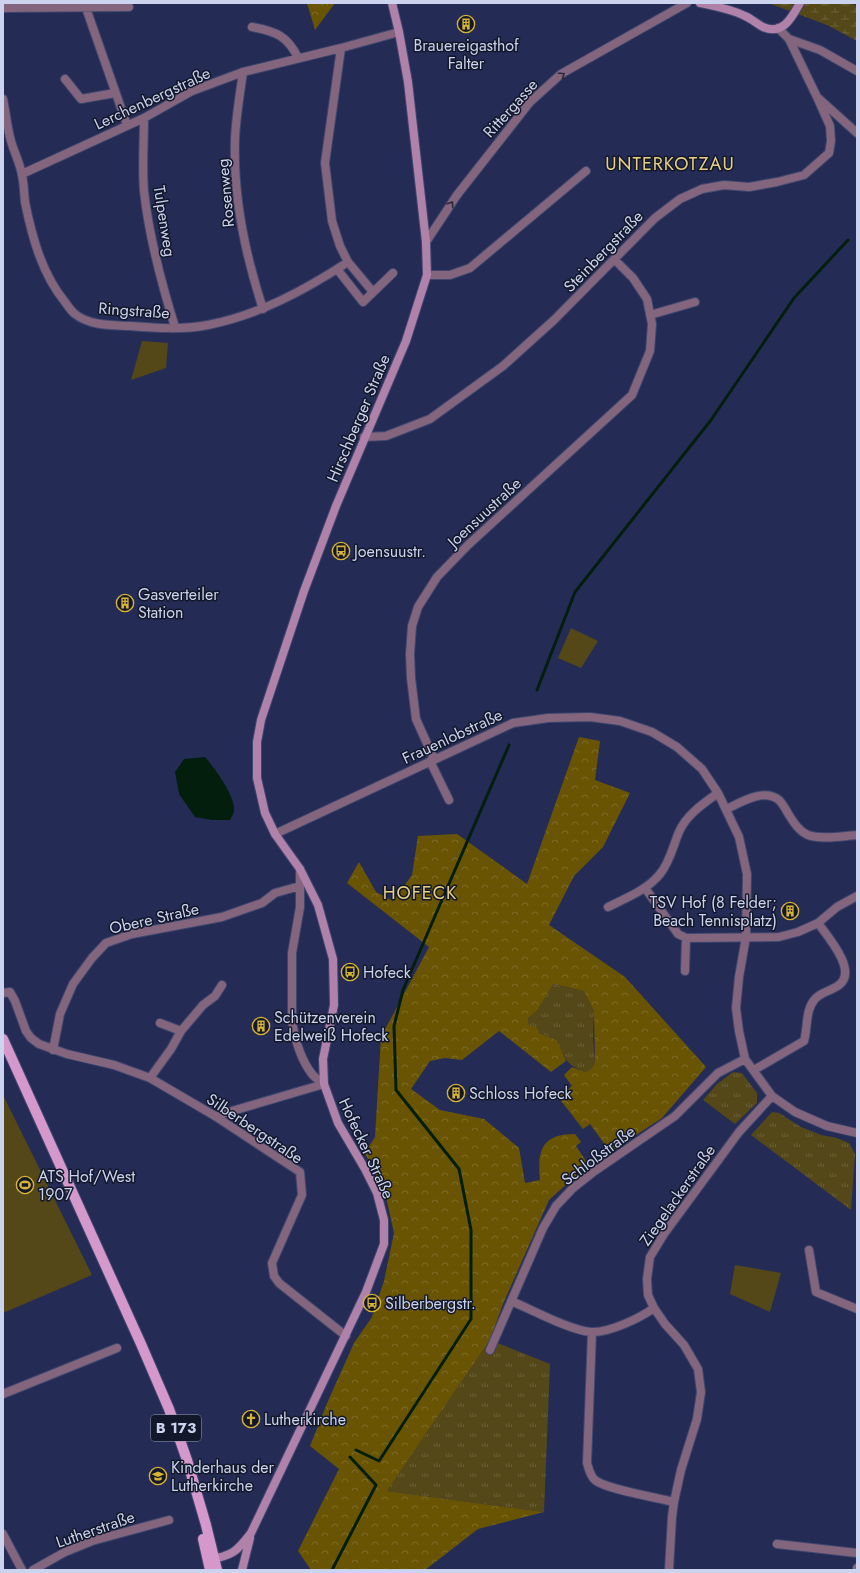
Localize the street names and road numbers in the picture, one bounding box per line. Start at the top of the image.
street label: Lerchenbergstraße [90,61,214,135]
street label: Rittergasse [478,74,543,143]
street label: Rosenweg [211,158,240,228]
street label: Tulpenweg [148,184,181,258]
street label: Steinbergstraße [558,205,648,297]
street label: Ringstraße [98,297,170,324]
street label: Hirschberger Straße [321,351,396,486]
street label: Joensuustraße [441,472,526,554]
street label: Frauenlobstraße [398,703,506,770]
street label: Obere Straße [107,897,201,940]
street label: Silberbergstraße [202,1088,308,1169]
street label: Hofecker Straße [333,1094,400,1202]
street label: Schloßstraße [557,1120,640,1191]
street label: Ziegelackerstraße [634,1140,721,1251]
road number: B 173 [151,1415,201,1441]
street label: Lutherstraße [53,1505,138,1554]

